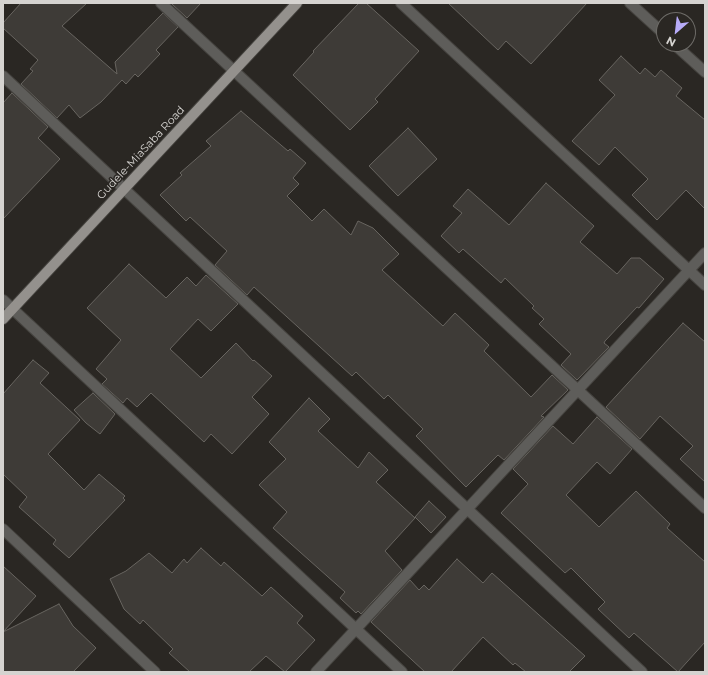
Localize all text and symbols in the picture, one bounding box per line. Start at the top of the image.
north arrow [656,12,696,52]
text: N [664,33,678,50]
street label: Gudele-MiaSaba Road [94,104,188,202]

